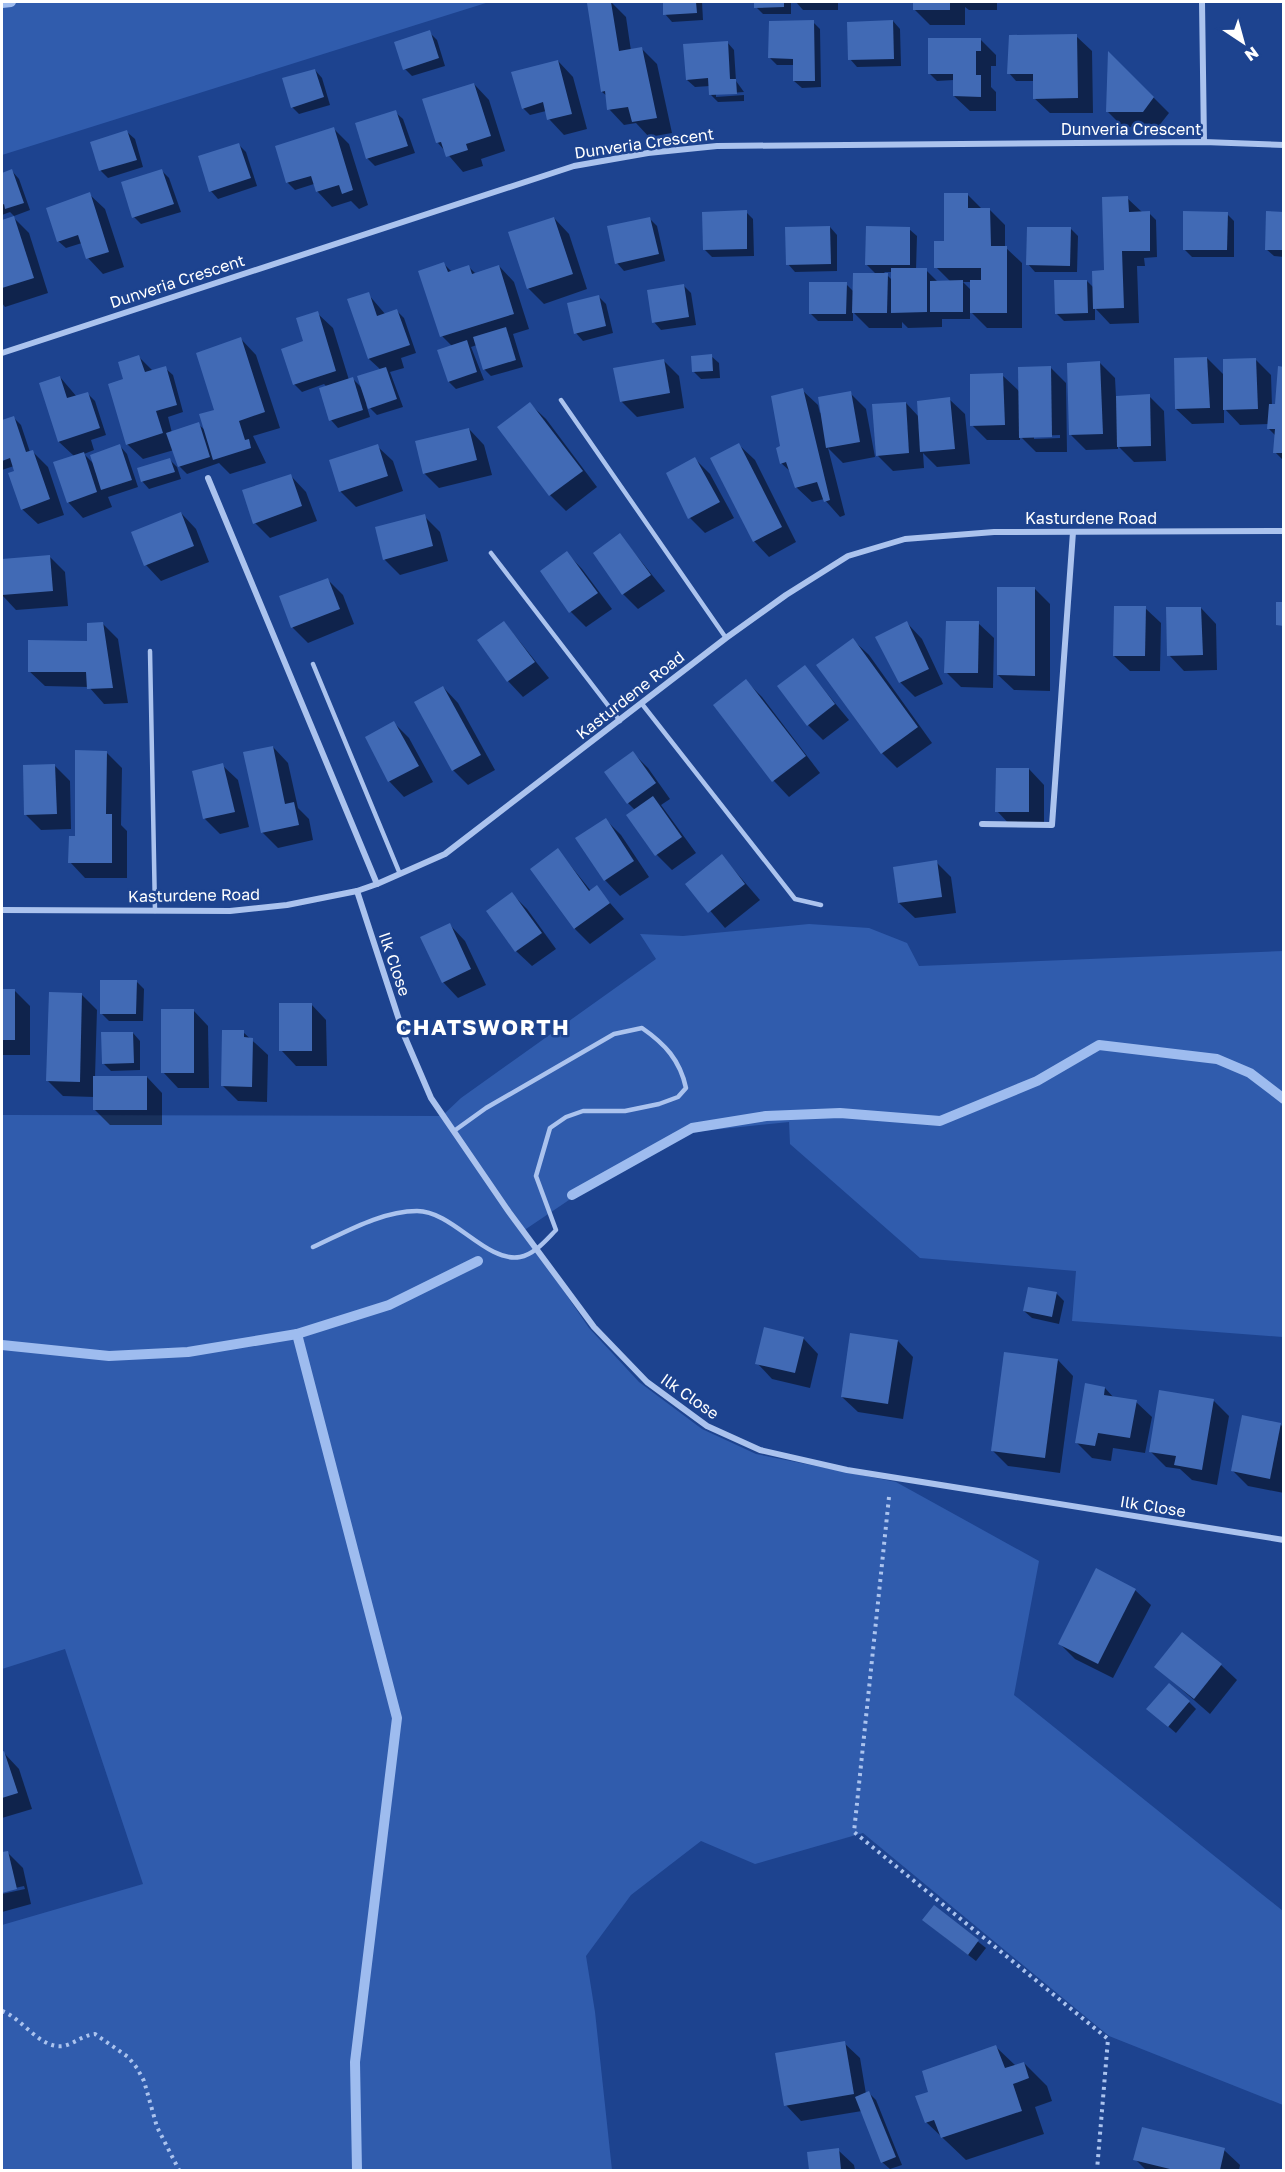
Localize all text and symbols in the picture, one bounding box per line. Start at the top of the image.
north arrow [1213,12,1273,72]
text: N [1241,42,1263,66]
street label: Dunveria Crescent [1061,119,1201,139]
street label: Dunveria Crescent [573,123,715,163]
street label: Dunveria Crescent [107,250,247,312]
street label: Kasturdene Road [1025,508,1157,528]
street label: Kasturdene Road [572,646,688,744]
street label: Kasturdene Road [128,884,260,906]
street label: Ilk Close [375,929,415,999]
district label: CHATSWORTH [396,1013,570,1040]
street label: Ilk Close [657,1369,723,1423]
street label: Ilk Close [1119,1491,1187,1521]

